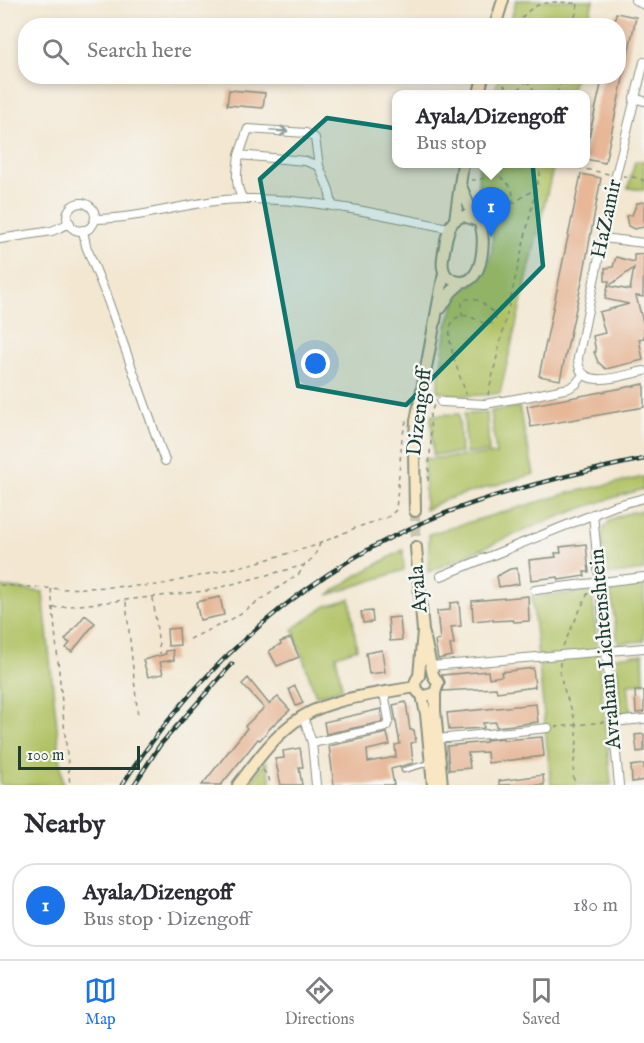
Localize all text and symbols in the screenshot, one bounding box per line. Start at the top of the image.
search box [18,18,626,84]
icon: search [39,35,72,68]
text: Search here [87,37,192,65]
popup [392,90,590,168]
text: Ayala/Dizengoff [416,103,566,131]
one-way arrow [268,126,288,137]
text: Bus stop [416,131,487,156]
street label: HaZamir [585,177,629,261]
pin: 1 [472,188,510,237]
your location [301,349,330,378]
street label: Dizengoff [401,364,439,457]
street label: Avraham Lichtenshtein [584,547,628,752]
street label: Ayala [403,563,435,615]
scale bar [18,743,140,770]
text: 100 m [27,746,64,766]
text: Nearby [24,808,105,841]
text: Ayala/Dizengoff [83,879,233,907]
text: 1 [42,893,49,918]
text: 180 m [573,893,618,918]
text: Bus stop · Dizengoff [83,907,251,932]
tab: Map [84,974,117,1030]
tab: Directions [285,974,354,1030]
tab: Saved [522,974,560,1030]

